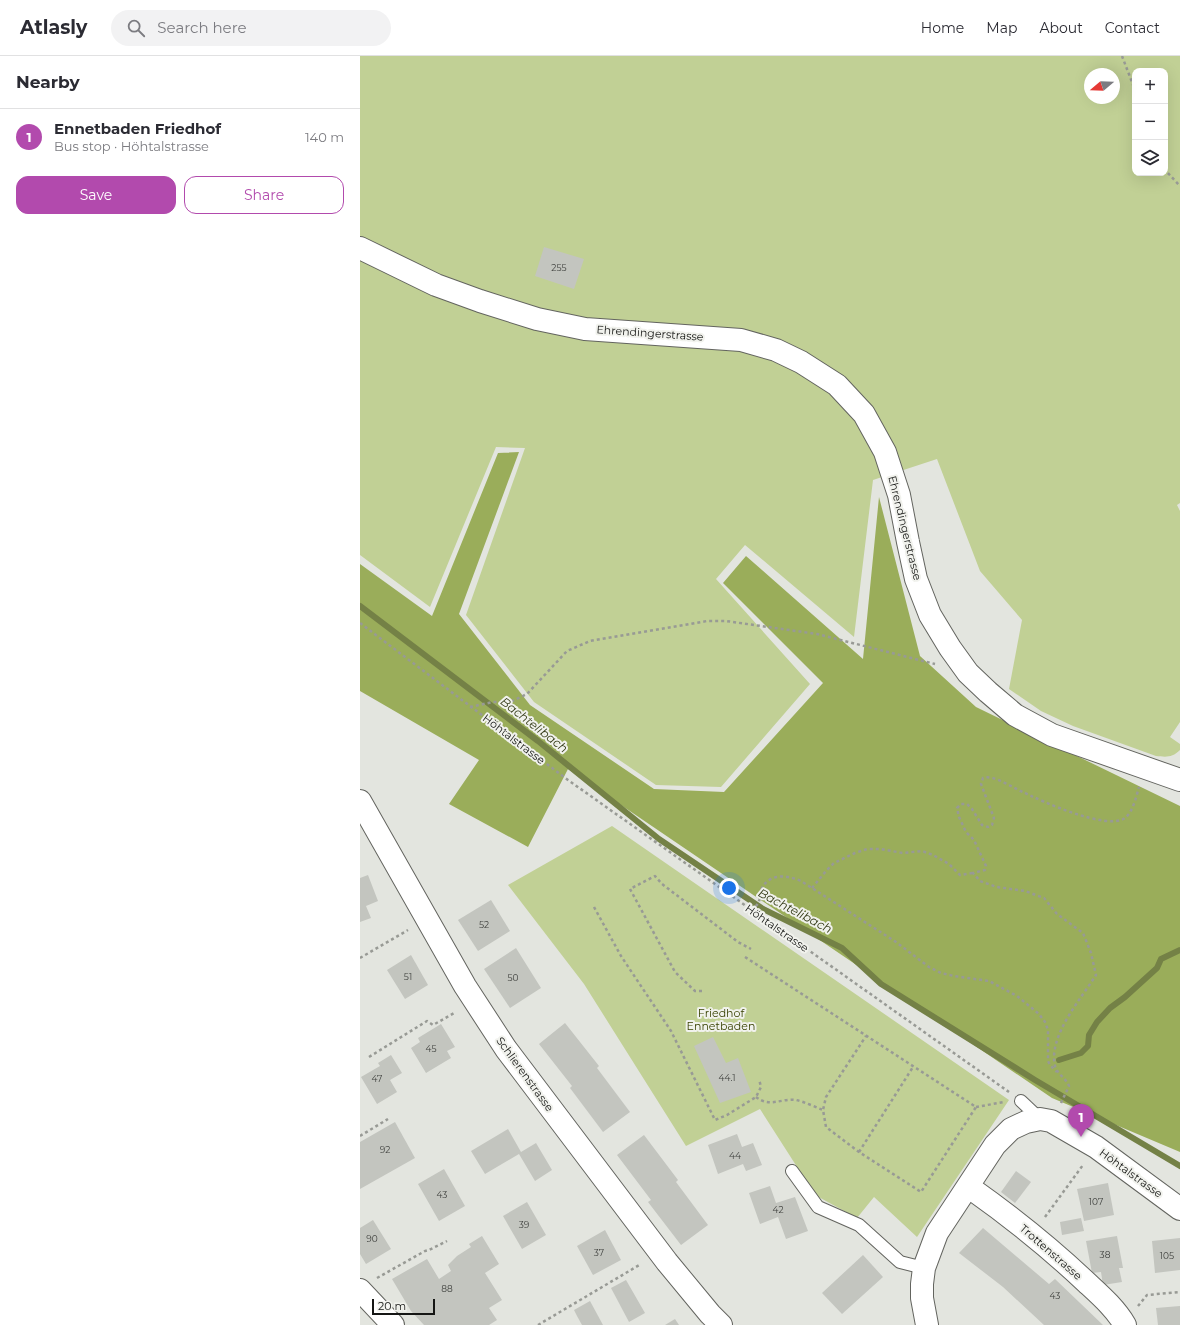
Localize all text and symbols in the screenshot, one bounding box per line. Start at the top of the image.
search box [111,10,391,46]
text: Atlasly [20,16,87,39]
icon: search [125,17,147,39]
text: Search here [157,18,247,37]
text: Home [921,19,964,37]
text: Map [986,19,1017,37]
text: About [1039,19,1083,37]
text: Contact [1105,19,1160,37]
north arrow [1084,68,1120,104]
map controls [1132,68,1168,176]
button: + [1132,68,1168,104]
text: Nearby [16,72,80,92]
button: − [1132,104,1168,140]
text: Ennetbaden Friedhof [54,119,221,138]
text: 1 [26,129,32,145]
text: 140 m [305,129,344,145]
text: Bus stop · Höhtalstrasse [54,138,209,154]
button: layers [1132,140,1168,176]
button: Save [16,176,176,214]
button: Share [184,176,344,214]
house number: 255 [551,262,567,273]
street label: Ehrendingerstrasse [596,322,704,344]
street label: Ehrendingerstrasse [885,474,925,582]
water label: Bachtelibach [498,694,571,756]
street label: Höhtalstrasse [480,711,548,767]
your location [719,878,739,898]
water label: Bachtelibach [756,885,835,936]
street label: Höhtalstrasse [742,901,812,955]
house number: 52 [479,919,489,930]
house number: 51 [404,971,412,982]
house number: 50 [507,972,519,983]
park label: Friedhof Ennetbaden [687,1006,755,1033]
street label: Schlierenstrasse [493,1034,557,1114]
house number: 45 [425,1043,437,1054]
house number: 44.1 [718,1072,736,1083]
house number: 47 [372,1073,382,1084]
pin: 1 [1068,1104,1094,1137]
house number: 92 [380,1144,390,1155]
street label: Höhtalstrasse [1097,1145,1166,1201]
house number: 44 [729,1150,741,1161]
house number: 43 [437,1189,447,1200]
house number: 107 [1089,1196,1103,1207]
house number: 42 [772,1204,784,1215]
house number: 39 [519,1219,530,1230]
street label: Trottenstrasse [1017,1221,1085,1283]
house number: 90 [366,1233,378,1244]
house number: 37 [594,1247,604,1258]
house number: 38 [1100,1249,1111,1260]
house number: 105 [1160,1250,1174,1261]
house number: 88 [441,1283,453,1294]
house number: 43 [1050,1290,1060,1301]
scale bar [372,1297,435,1316]
text: 20 m [378,1299,406,1313]

